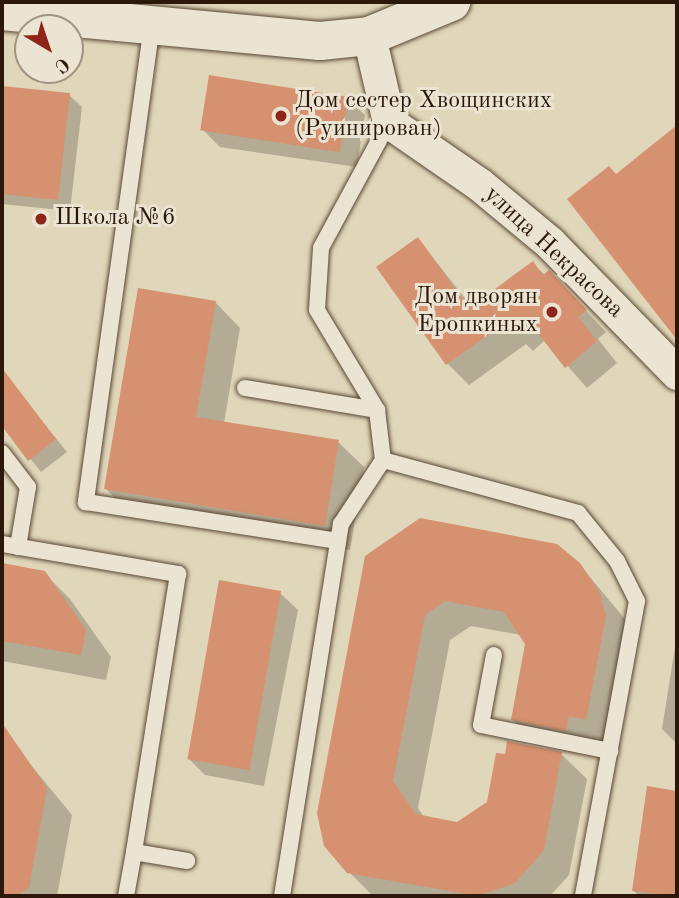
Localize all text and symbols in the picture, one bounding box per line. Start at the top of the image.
north arrow [14,14,84,84]
text: С [50,53,72,75]
place label: Дом сестер Хвощинских (Руинирован) [295,88,552,144]
marker: Дом сестер Хвощинских (Руинирован) [273,108,289,124]
street label: улица Некрасова [477,181,629,325]
place label: Школа №6 [55,205,176,233]
marker: Школа №6 [33,211,49,227]
place label: Дом дворян Еропкиных [415,284,538,340]
marker: Дом дворян Еропкиных [544,304,560,320]

